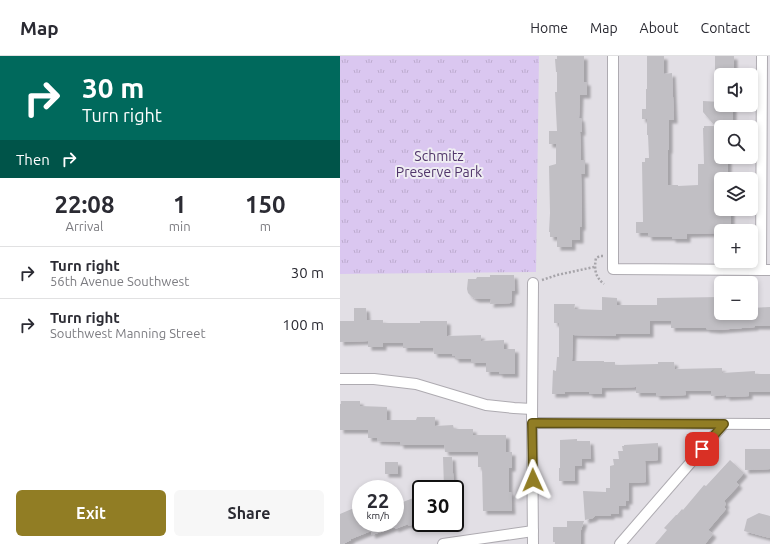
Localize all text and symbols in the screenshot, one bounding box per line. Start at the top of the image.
text: Map [20,17,59,39]
text: Home [530,20,568,36]
text: Map [590,20,618,36]
text: About [640,20,679,36]
text: Contact [701,20,750,36]
map controls [714,68,758,320]
button: sound [714,68,758,112]
icon: right [16,72,68,124]
text: 30 m [82,72,144,103]
text: Turn right [82,105,162,125]
button: search [714,120,758,164]
icon: right [58,148,80,170]
park label: Schmitz Preserve Park [396,148,482,180]
text: Then [16,151,50,168]
button: layers [714,172,758,216]
text: 22:08 [54,191,114,218]
text: 1 [173,191,186,218]
text: 150 [245,191,286,218]
text: Arrival [65,219,103,233]
text: min [169,219,191,233]
text: m [260,219,271,233]
button: + [714,224,758,268]
text: Turn right [50,257,120,274]
icon: right [16,262,38,284]
text: 30 m [291,264,324,281]
text: 56th Avenue Southwest [50,274,189,288]
button: − [714,276,758,320]
text: Turn right [50,309,120,326]
icon: right [16,314,38,336]
text: 100 m [282,316,324,333]
text: Southwest Manning Street [50,326,206,340]
pin [685,432,719,466]
icon: arrive [691,438,713,460]
position arrow [512,459,554,501]
speed limit sign: 30 [412,480,464,532]
text: 22 [367,489,389,512]
button: Exit [16,490,166,536]
button: Share [174,490,324,536]
text: km/h [366,510,390,521]

